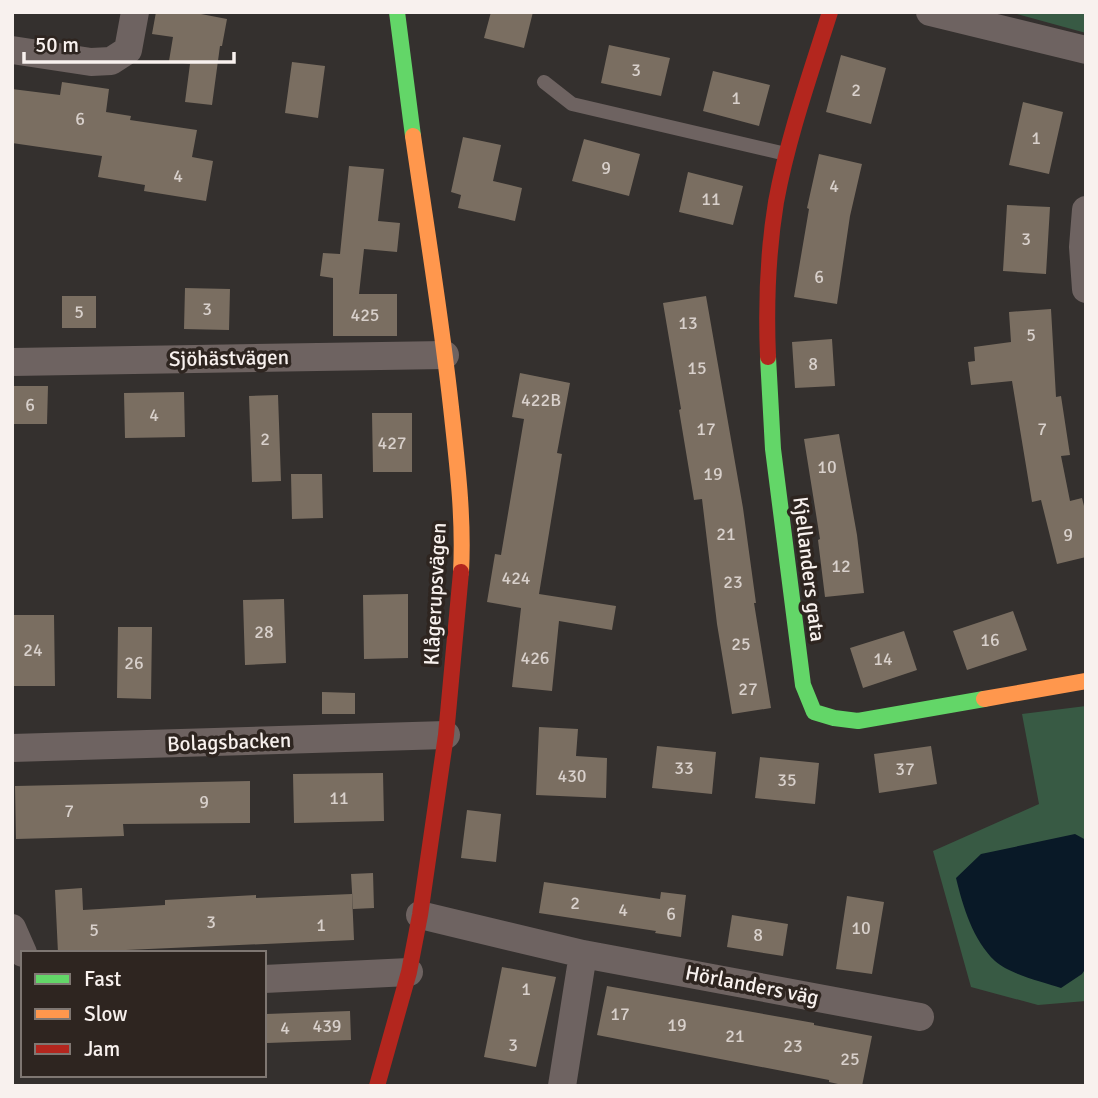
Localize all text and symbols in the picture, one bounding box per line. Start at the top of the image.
scale bar [24,21,234,65]
text: 50 m [35,32,79,58]
house number: 3 [631,59,641,81]
house number: 2 [851,79,861,101]
house number: 1 [731,87,741,109]
house number: 6 [75,108,85,130]
house number: 1 [1031,127,1041,149]
house number: 9 [601,157,611,179]
house number: 4 [173,165,183,187]
house number: 4 [829,175,839,197]
house number: 11 [701,188,721,210]
house number: 3 [1021,228,1031,250]
house number: 6 [814,266,824,288]
house number: 3 [202,298,212,320]
house number: 5 [74,301,84,323]
house number: 425 [350,304,380,326]
house number: 13 [678,312,698,334]
house number: 5 [1026,324,1036,346]
street label: Sjöhästvägen [169,344,289,372]
house number: 8 [808,353,818,375]
house number: 15 [687,357,707,379]
house number: 422B [521,389,561,411]
house number: 6 [25,394,35,416]
house number: 4 [149,404,159,426]
house number: 17 [696,418,716,440]
house number: 7 [1037,418,1047,440]
house number: 2 [260,428,270,450]
house number: 427 [377,432,407,454]
house number: 10 [817,456,837,478]
house number: 19 [703,463,723,485]
street label: Kjellanders gata [787,495,831,643]
street label: Klågerupsvägen [418,522,452,666]
house number: 21 [716,523,736,545]
house number: 9 [1063,524,1073,546]
house number: 12 [831,555,851,577]
house number: 424 [501,567,531,589]
house number: 23 [723,571,743,593]
house number: 28 [254,621,274,643]
house number: 16 [980,629,1000,651]
house number: 25 [731,633,751,655]
house number: 24 [23,639,43,661]
house number: 426 [520,647,550,669]
house number: 14 [873,648,893,670]
house number: 26 [124,652,144,674]
house number: 27 [738,678,758,700]
street label: Bolagsbacken [166,727,292,757]
house number: 33 [674,757,694,779]
house number: 37 [895,758,915,780]
house number: 430 [557,765,587,787]
house number: 35 [777,769,797,791]
house number: 11 [329,787,349,809]
house number: 9 [199,791,209,813]
house number: 7 [64,800,74,822]
house number: 2 [570,892,580,914]
house number: 4 [618,899,628,921]
house number: 6 [666,903,676,925]
house number: 3 [206,911,216,933]
house number: 1 [316,914,326,936]
house number: 10 [851,917,871,939]
house number: 5 [89,919,99,941]
house number: 8 [753,924,763,946]
legend [21,951,266,1077]
street label: Hörlanders väg [683,959,821,1011]
text: Fast [84,966,121,992]
house number: 1 [521,978,531,1000]
text: Slow [84,1001,128,1027]
house number: 17 [610,1003,630,1025]
house number: 19 [667,1014,687,1036]
house number: 439 [312,1015,342,1037]
house number: 4 [280,1017,290,1039]
house number: 21 [725,1025,745,1047]
house number: 3 [508,1034,518,1056]
house number: 23 [783,1035,803,1057]
text: Jam [84,1036,120,1062]
house number: 25 [840,1048,860,1070]

